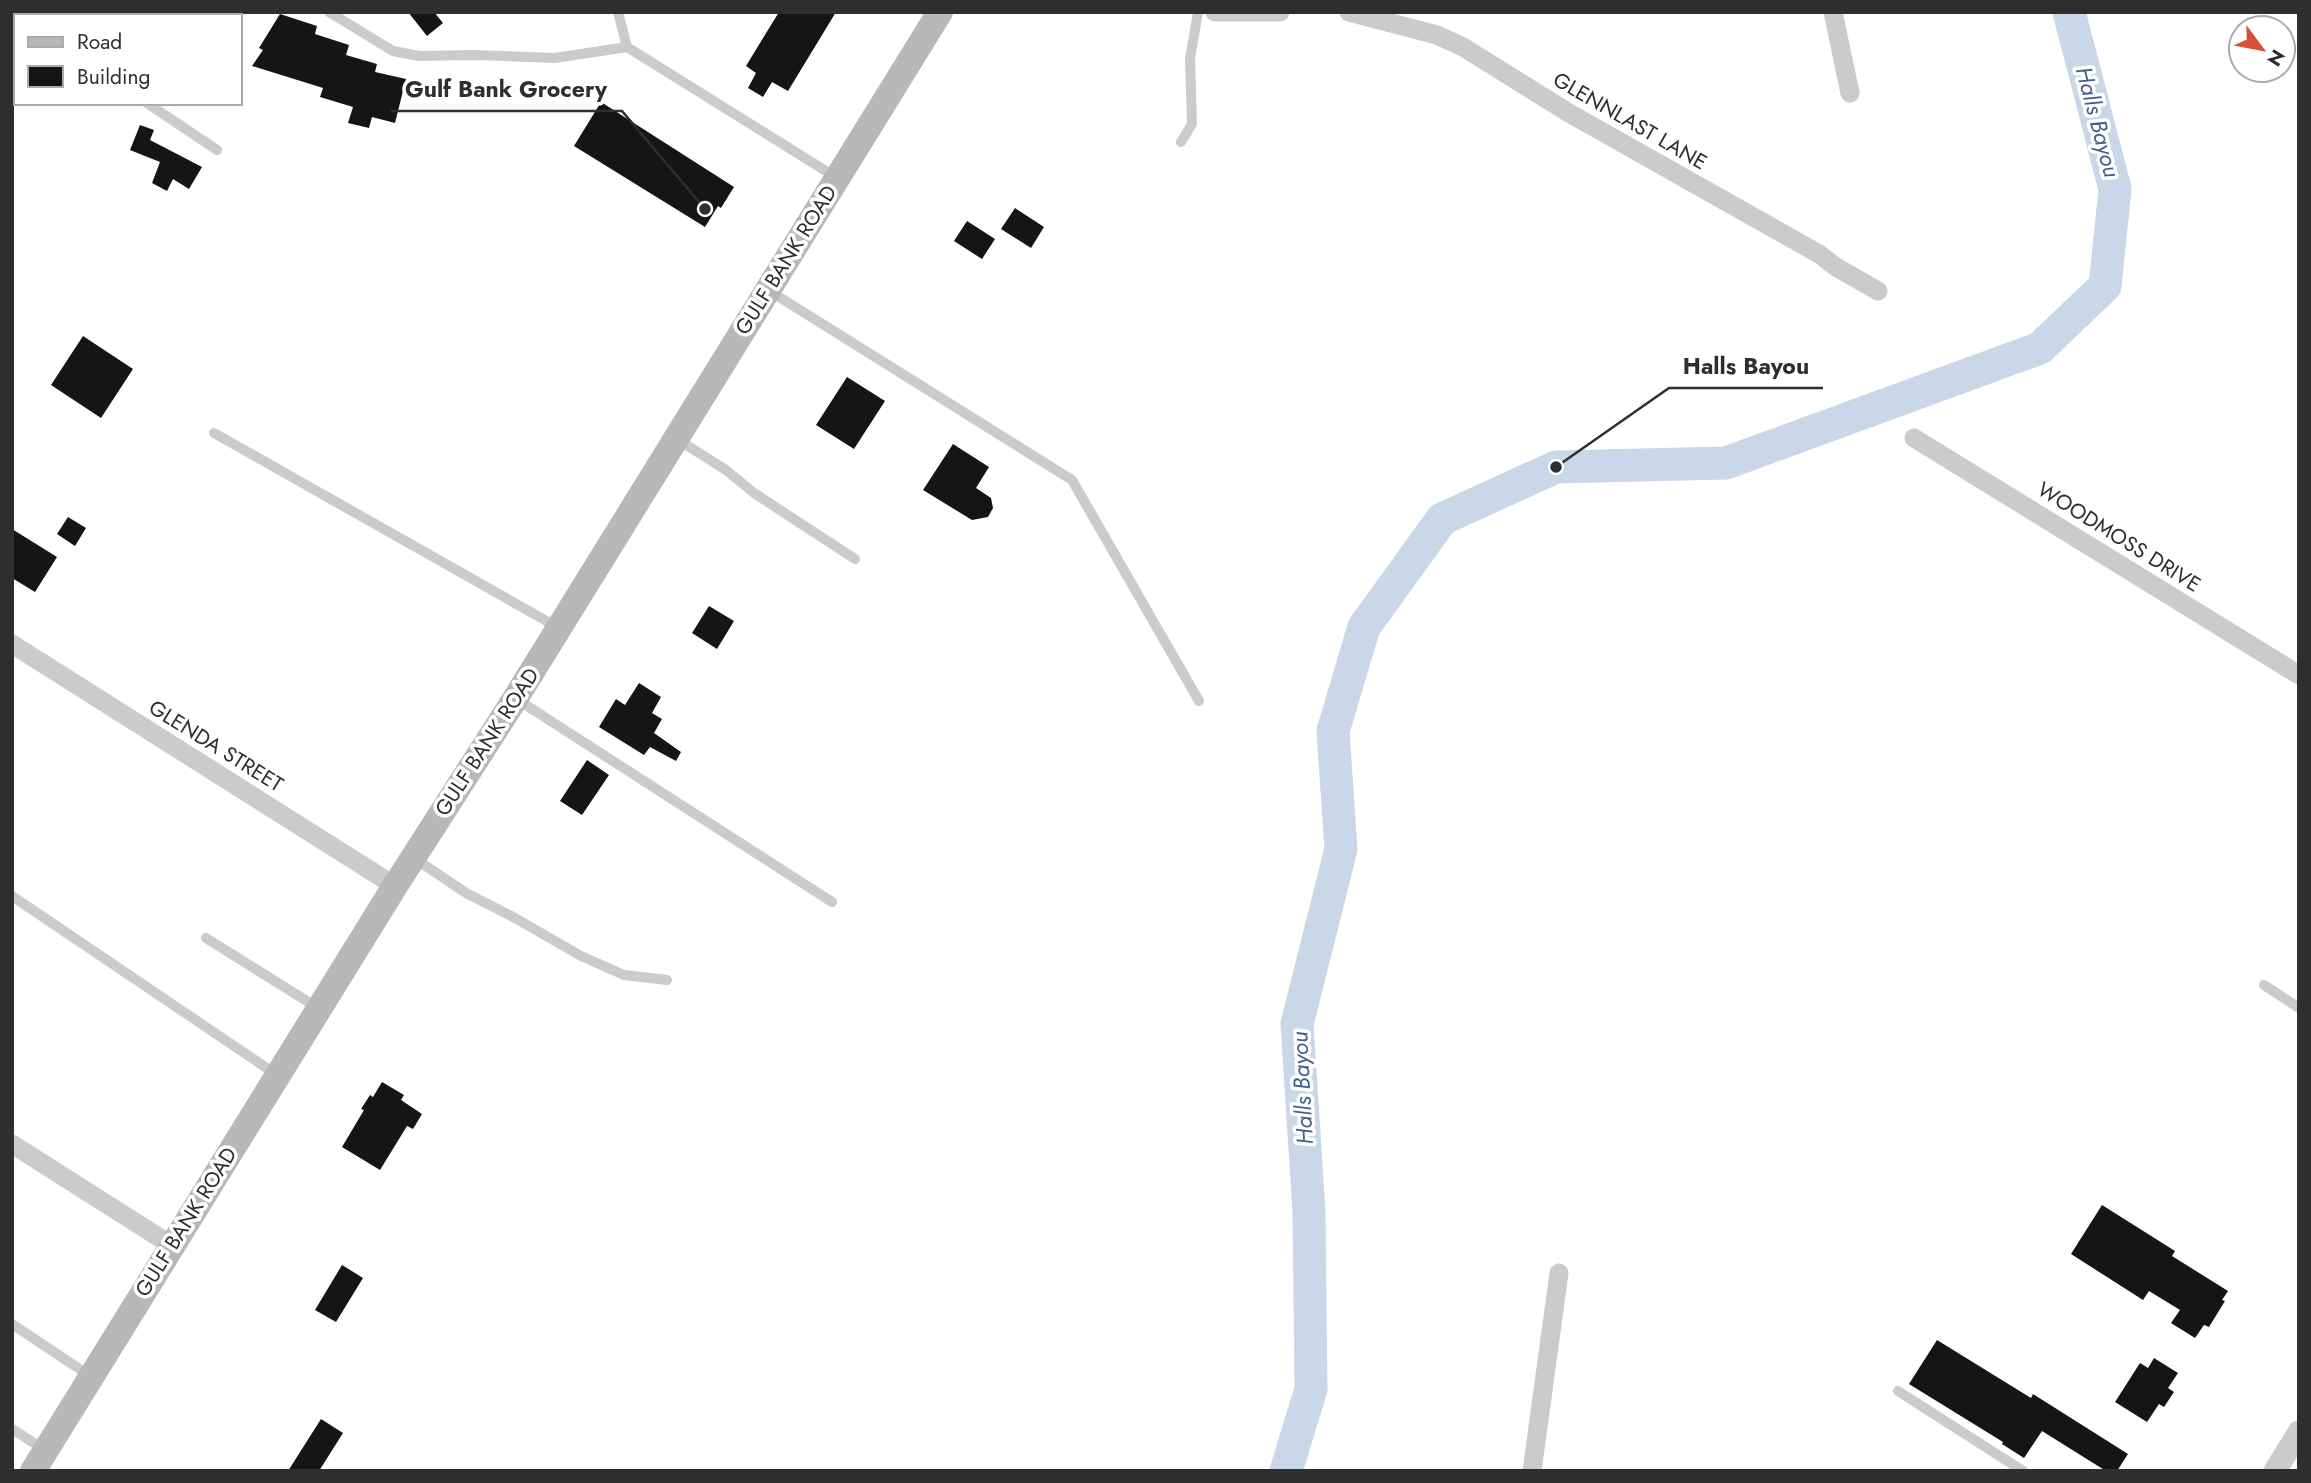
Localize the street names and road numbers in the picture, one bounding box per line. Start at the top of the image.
street label: GLENNLAST LANE [1548,65,1712,177]
street label: GULF BANK ROAD [728,179,844,341]
street label: WOODMOSS DRIVE [2032,475,2206,599]
street label: GULF BANK ROAD [428,662,546,822]
street label: GLENDA STREET [143,693,289,799]
street label: GULF BANK ROAD [128,1141,244,1303]

